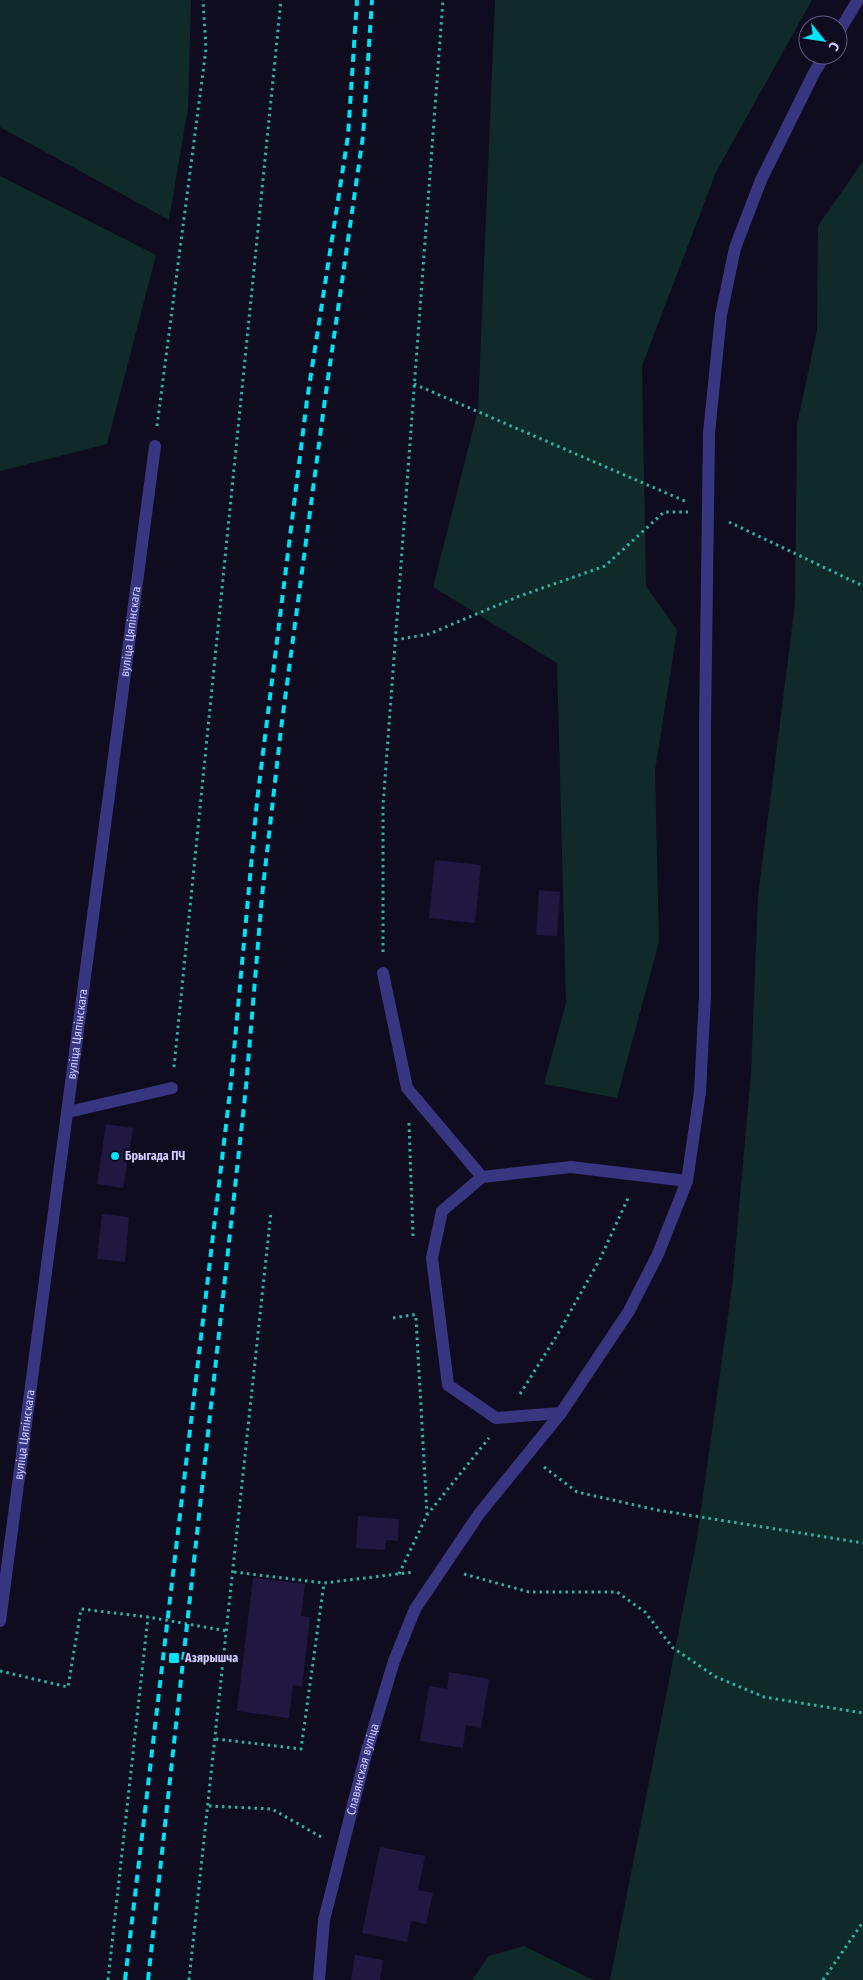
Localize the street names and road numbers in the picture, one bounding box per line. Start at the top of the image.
street label: вуліца Цяпінскага [118,585,143,678]
street label: вуліца Цяпінскага [65,988,90,1080]
street label: вуліца Цяпінскага [12,1388,37,1481]
street label: Славянская вуліца [344,1721,382,1816]

